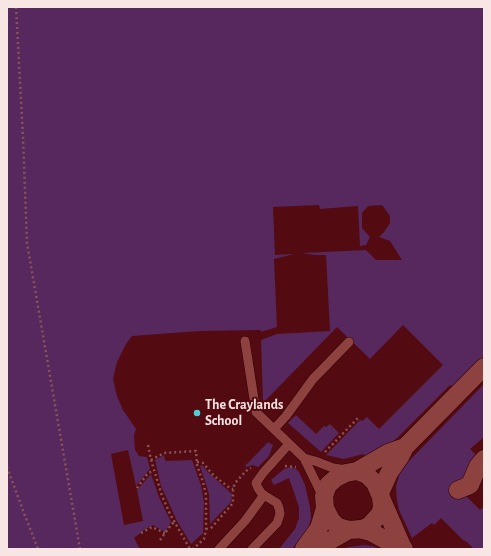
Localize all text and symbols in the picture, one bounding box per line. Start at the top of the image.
place label: The Craylands School [205,397,283,430]
marker: The Craylands School [192,408,202,418]

